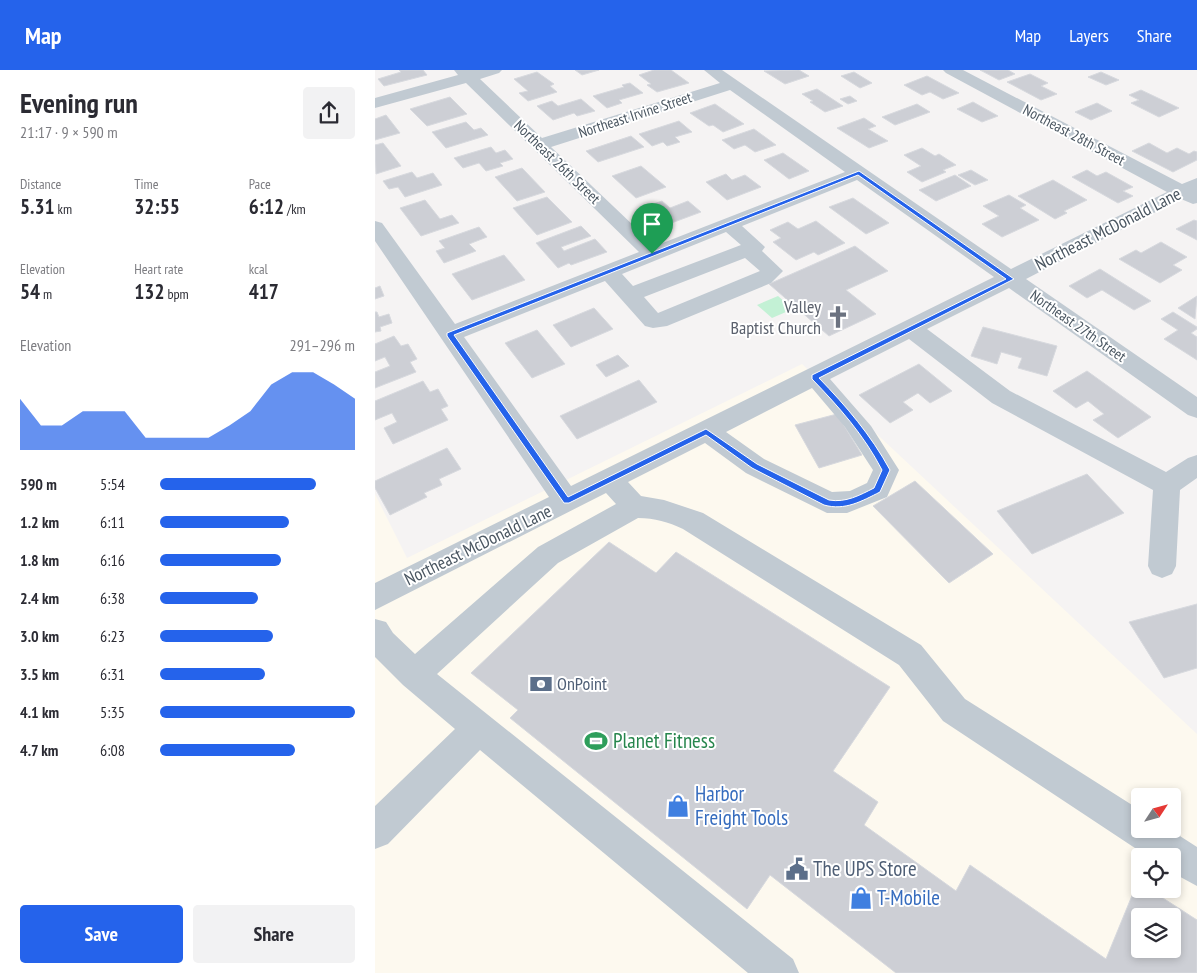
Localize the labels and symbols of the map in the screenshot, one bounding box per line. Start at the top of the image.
street label: Northeast Irvine Street [576,87,694,142]
street label: Northeast 28th Street [1020,100,1128,169]
street label: Northeast 26th Street [510,116,605,208]
street label: Northeast McDonald Lane [1031,182,1185,275]
pin [631,203,673,254]
street label: Northeast 27th Street [1027,285,1130,366]
place label: Valley Baptist Church [731,295,821,339]
church icon: Valley Baptist Church [825,304,851,330]
street label: Northeast McDonald Lane [400,499,555,590]
bank icon: OnPoint [528,671,554,697]
place label: OnPoint [557,672,607,695]
place label: Planet Fitness [613,727,715,754]
sports icon: Planet Fitness [583,728,609,754]
place label: Harbor Freight Tools [695,780,788,831]
north arrow [1131,788,1181,838]
shop icon: Harbor Freight Tools [665,793,691,819]
place label: The UPS Store [813,855,917,882]
public building icon: The UPS Store [784,856,810,882]
place label: T-Mobile [877,884,940,911]
shop icon: T-Mobile [848,885,874,911]

